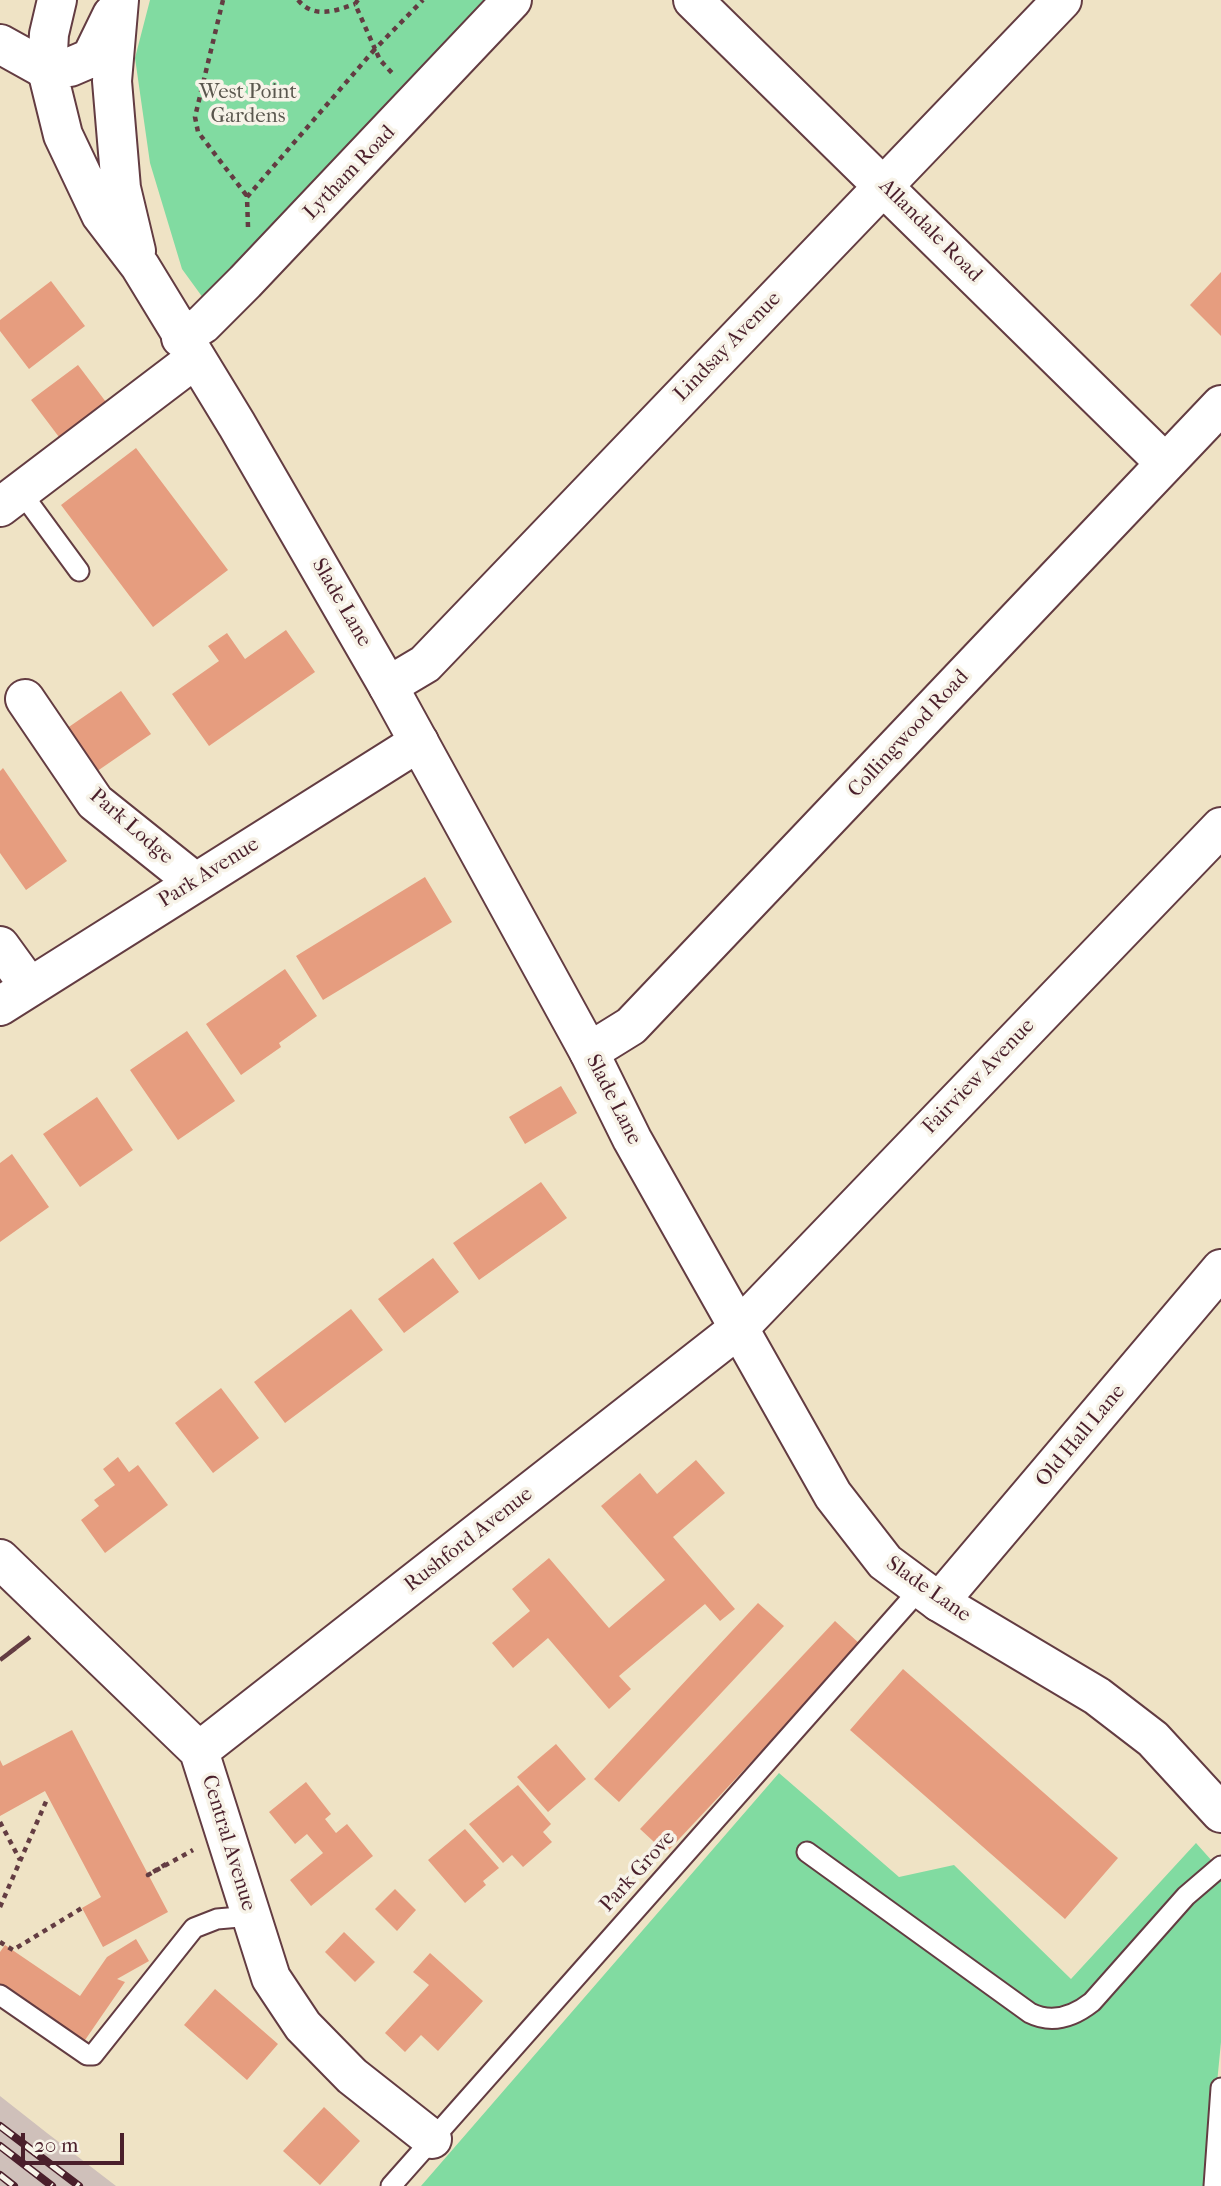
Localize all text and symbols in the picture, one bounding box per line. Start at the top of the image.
park label: West Point Gardens [199,80,297,130]
street label: Lytham Road [299,121,401,225]
street label: Allandale Road [873,174,987,288]
street label: Lindsay Avenue [669,287,787,407]
street label: Slade Lane [306,554,376,652]
street label: Collingwood Road [843,665,975,803]
street label: Park Lodge [84,784,178,870]
street label: Park Avenue [154,832,264,914]
street label: Fairview Avenue [918,1014,1040,1140]
street label: Slade Lane [580,1051,646,1149]
street label: Old Hall Lane [1031,1380,1131,1492]
street label: Rushford Avenue [400,1482,538,1598]
street label: Slade Lane [881,1552,975,1628]
street label: Central Avenue [195,1772,261,1914]
street label: Park Grove [595,1826,681,1918]
scale bar [24,2120,128,2164]
text: 20 m [34,2133,78,2157]

